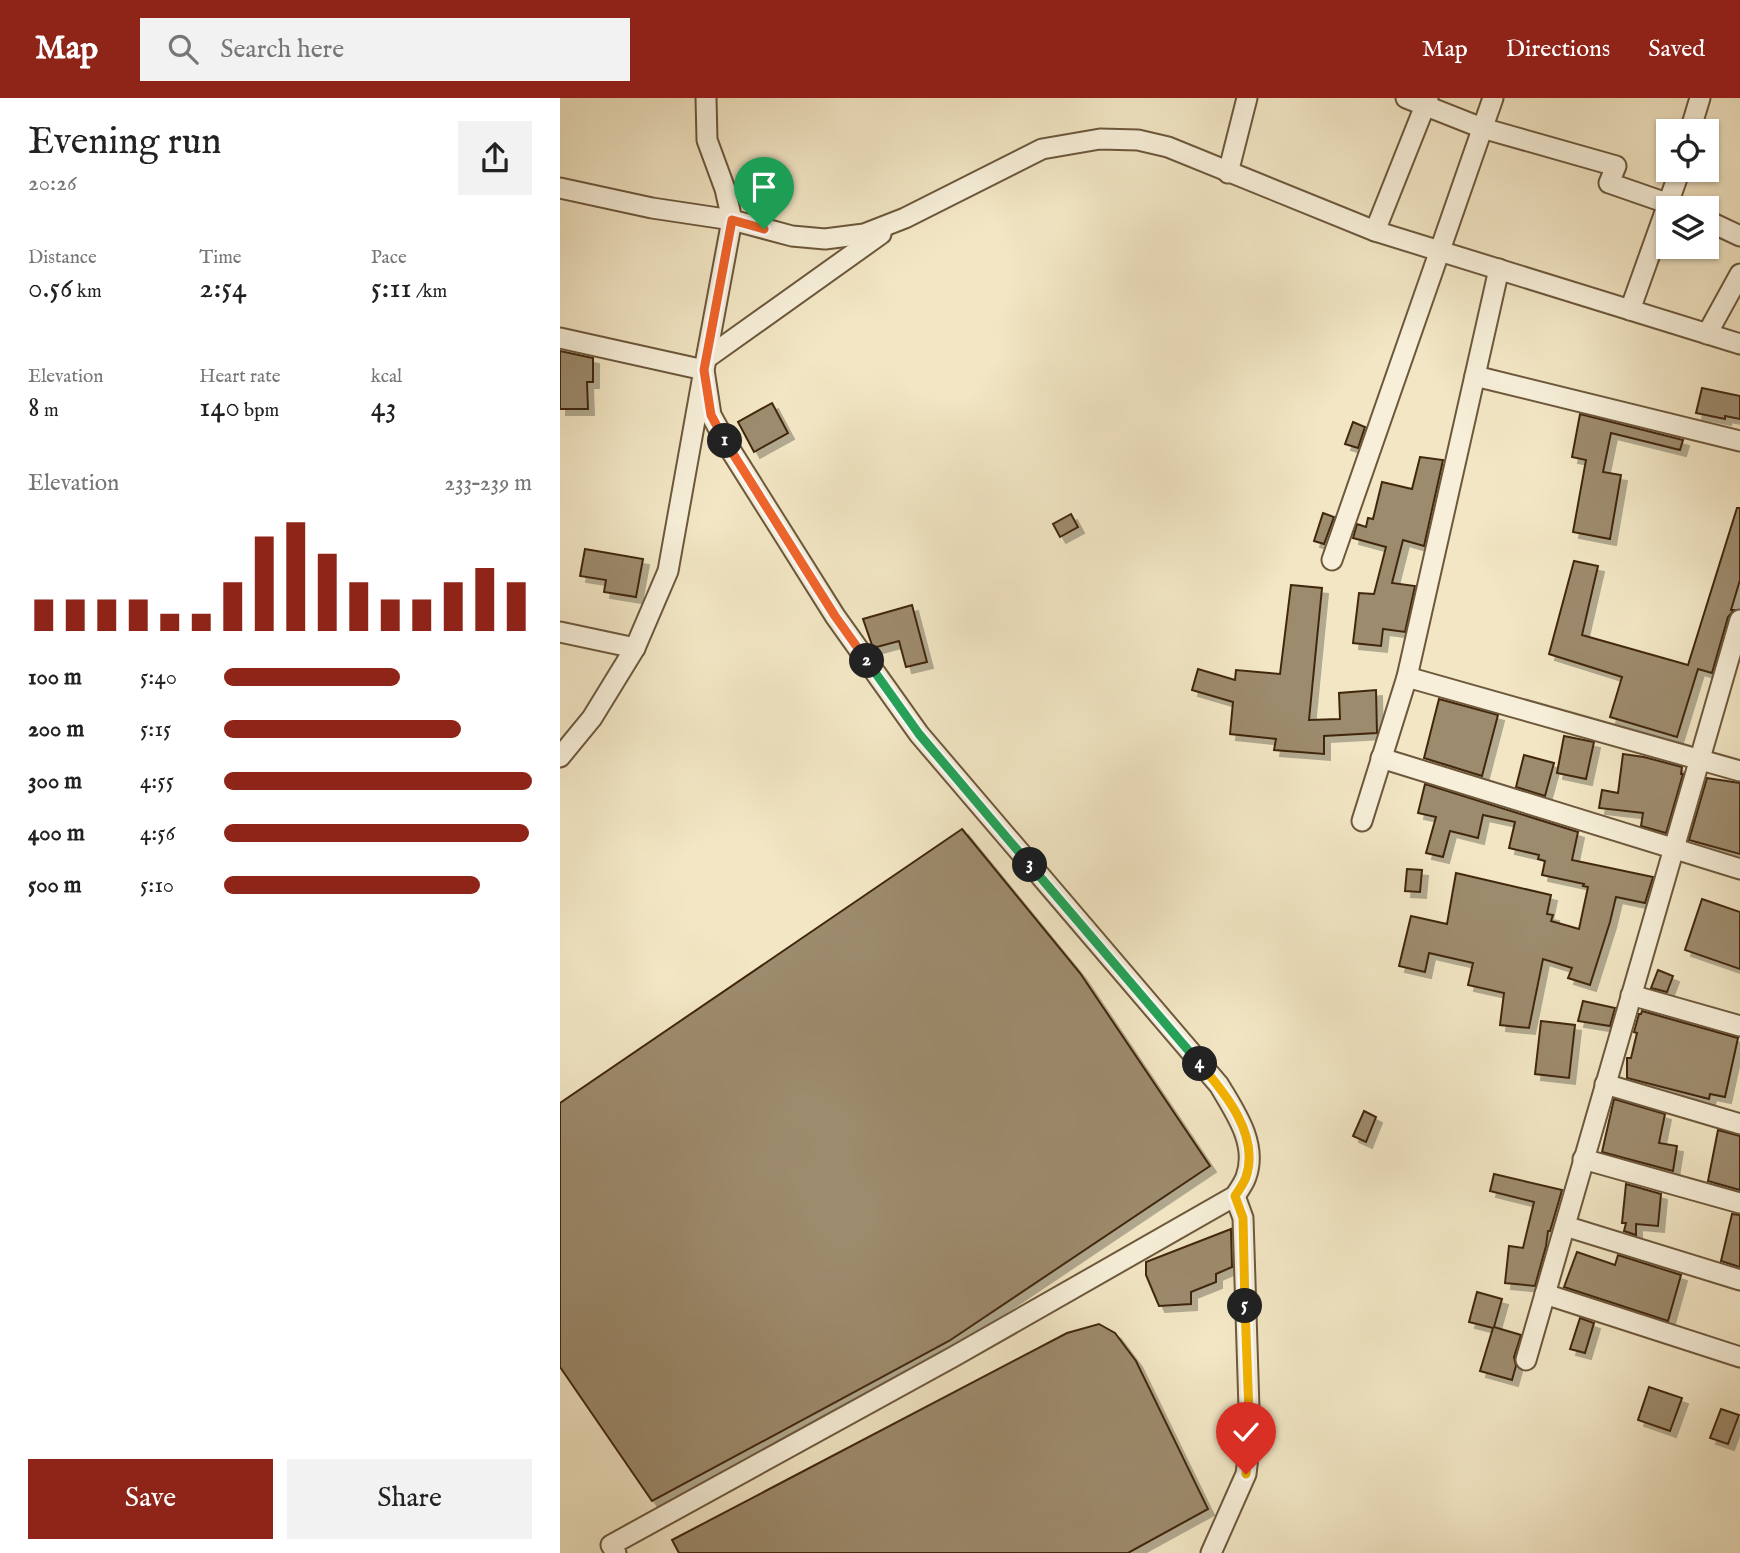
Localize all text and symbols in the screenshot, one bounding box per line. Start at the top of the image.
search box [140,18,630,81]
text: Map [35,28,98,70]
icon: search [164,30,202,68]
text: Search here [220,33,344,66]
text: Map [1422,34,1468,65]
text: Directions [1506,34,1610,65]
text: Saved [1648,34,1705,65]
text: Evening run [28,119,222,167]
map controls [1656,119,1719,259]
button: locate [1656,119,1719,182]
button: share [458,121,532,195]
pin [734,157,794,229]
icon: arrive [745,168,783,206]
text: 20:26 [28,169,77,198]
button: layers [1656,196,1719,259]
text: Distance [28,246,97,270]
text: Time [199,246,242,270]
text: Pace [371,246,407,270]
text: 0.56 [28,270,73,308]
text: 2:54 [199,270,247,308]
text: 5:11 [371,270,412,308]
text: km [73,280,102,304]
text: /km [412,280,447,304]
text: Elevation [28,365,103,389]
text: Heart rate [199,365,280,389]
text: kcal [371,365,402,389]
text: 8 [28,389,40,427]
text: 140 [199,389,240,427]
text: 43 [371,389,397,427]
text: m [40,399,59,423]
text: bpm [240,399,279,423]
pin: 1 [708,424,742,458]
text: 1 [721,428,728,452]
text: Elevation [28,469,119,498]
text: 233–239 m [444,469,532,498]
pin: 2 [850,644,884,678]
text: 2 [862,648,871,672]
text: 100 m [28,663,82,692]
text: 5:40 [140,663,177,692]
text: 200 m [28,715,84,744]
text: 5:15 [140,715,171,744]
text: 300 m [28,767,82,796]
text: 4:55 [140,767,174,796]
text: 400 m [28,819,85,848]
text: 4:56 [140,819,175,848]
pin: 3 [1012,848,1048,882]
text: 3 [1026,852,1033,876]
text: 500 m [28,871,82,900]
text: 5:10 [140,871,174,900]
pin: 4 [1182,1046,1218,1082]
text: 4 [1195,1051,1204,1075]
pin: 5 [1228,1288,1262,1324]
text: 5 [1241,1293,1248,1317]
pin [1216,1402,1276,1474]
icon: check [1227,1413,1265,1451]
button: Save [28,1459,273,1539]
button: Share [287,1459,532,1539]

